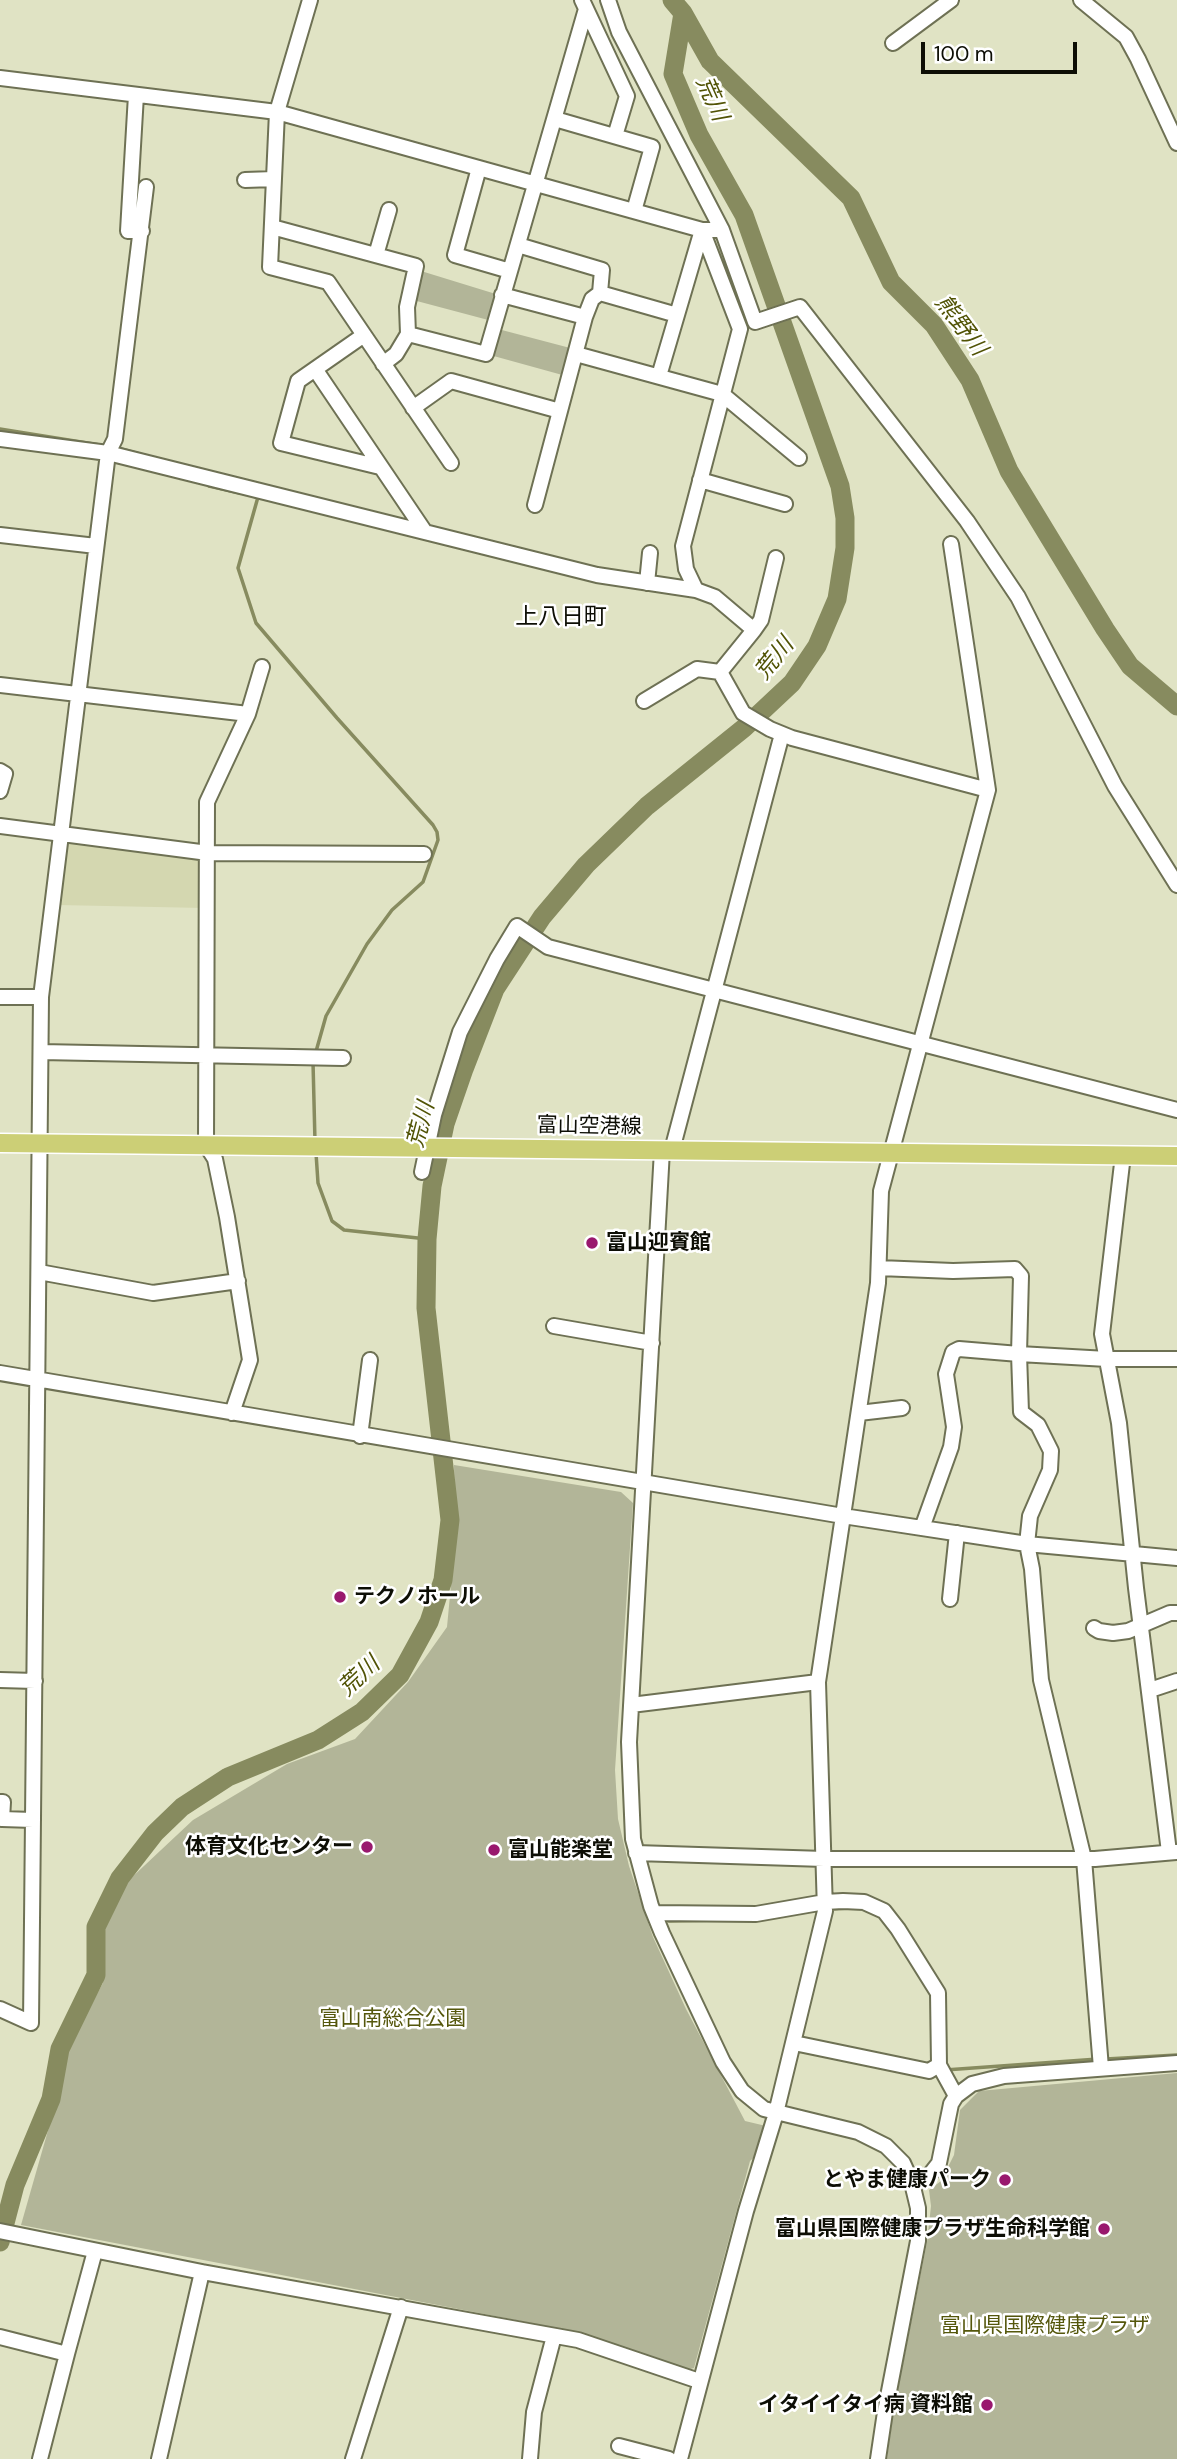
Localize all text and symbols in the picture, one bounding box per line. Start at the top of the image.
scale bar [925,28,1081,72]
text: 100 m [934,40,994,68]
water label: 荒川 [689,72,733,126]
water label: 熊野川 [928,290,992,362]
district label: 上八日町 [515,604,607,632]
water label: 荒川 [750,632,800,686]
water label: 荒川 [403,1099,441,1151]
street label: 富山空港線 [536,1113,642,1141]
place label: 富山迎賓館 [606,1230,711,1256]
marker: 富山迎賓館 [584,1235,600,1251]
place label: テクノホール [354,1584,480,1610]
marker: テクノホール [332,1589,348,1605]
water label: 荒川 [334,1651,386,1703]
place label: 体育文化センター [185,1834,353,1860]
place label: 富山能楽堂 [508,1837,613,1863]
marker: 体育文化センター [359,1839,375,1855]
marker: 富山能楽堂 [486,1842,502,1858]
park label: 富山南総合公園 [320,2006,466,2032]
place label: とやま健康パーク [823,2167,991,2193]
marker: とやま健康パーク [997,2172,1013,2188]
place label: 富山県国際健康プラザ生命科学館 [775,2216,1090,2242]
marker: 富山県国際健康プラザ生命科学館 [1096,2221,1112,2237]
park label: 富山県国際健康プラザ [940,2313,1150,2339]
place label: イタイイタイ病 資料館 [758,2392,973,2418]
marker: イタイイタイ病 資料館 [979,2397,995,2413]

